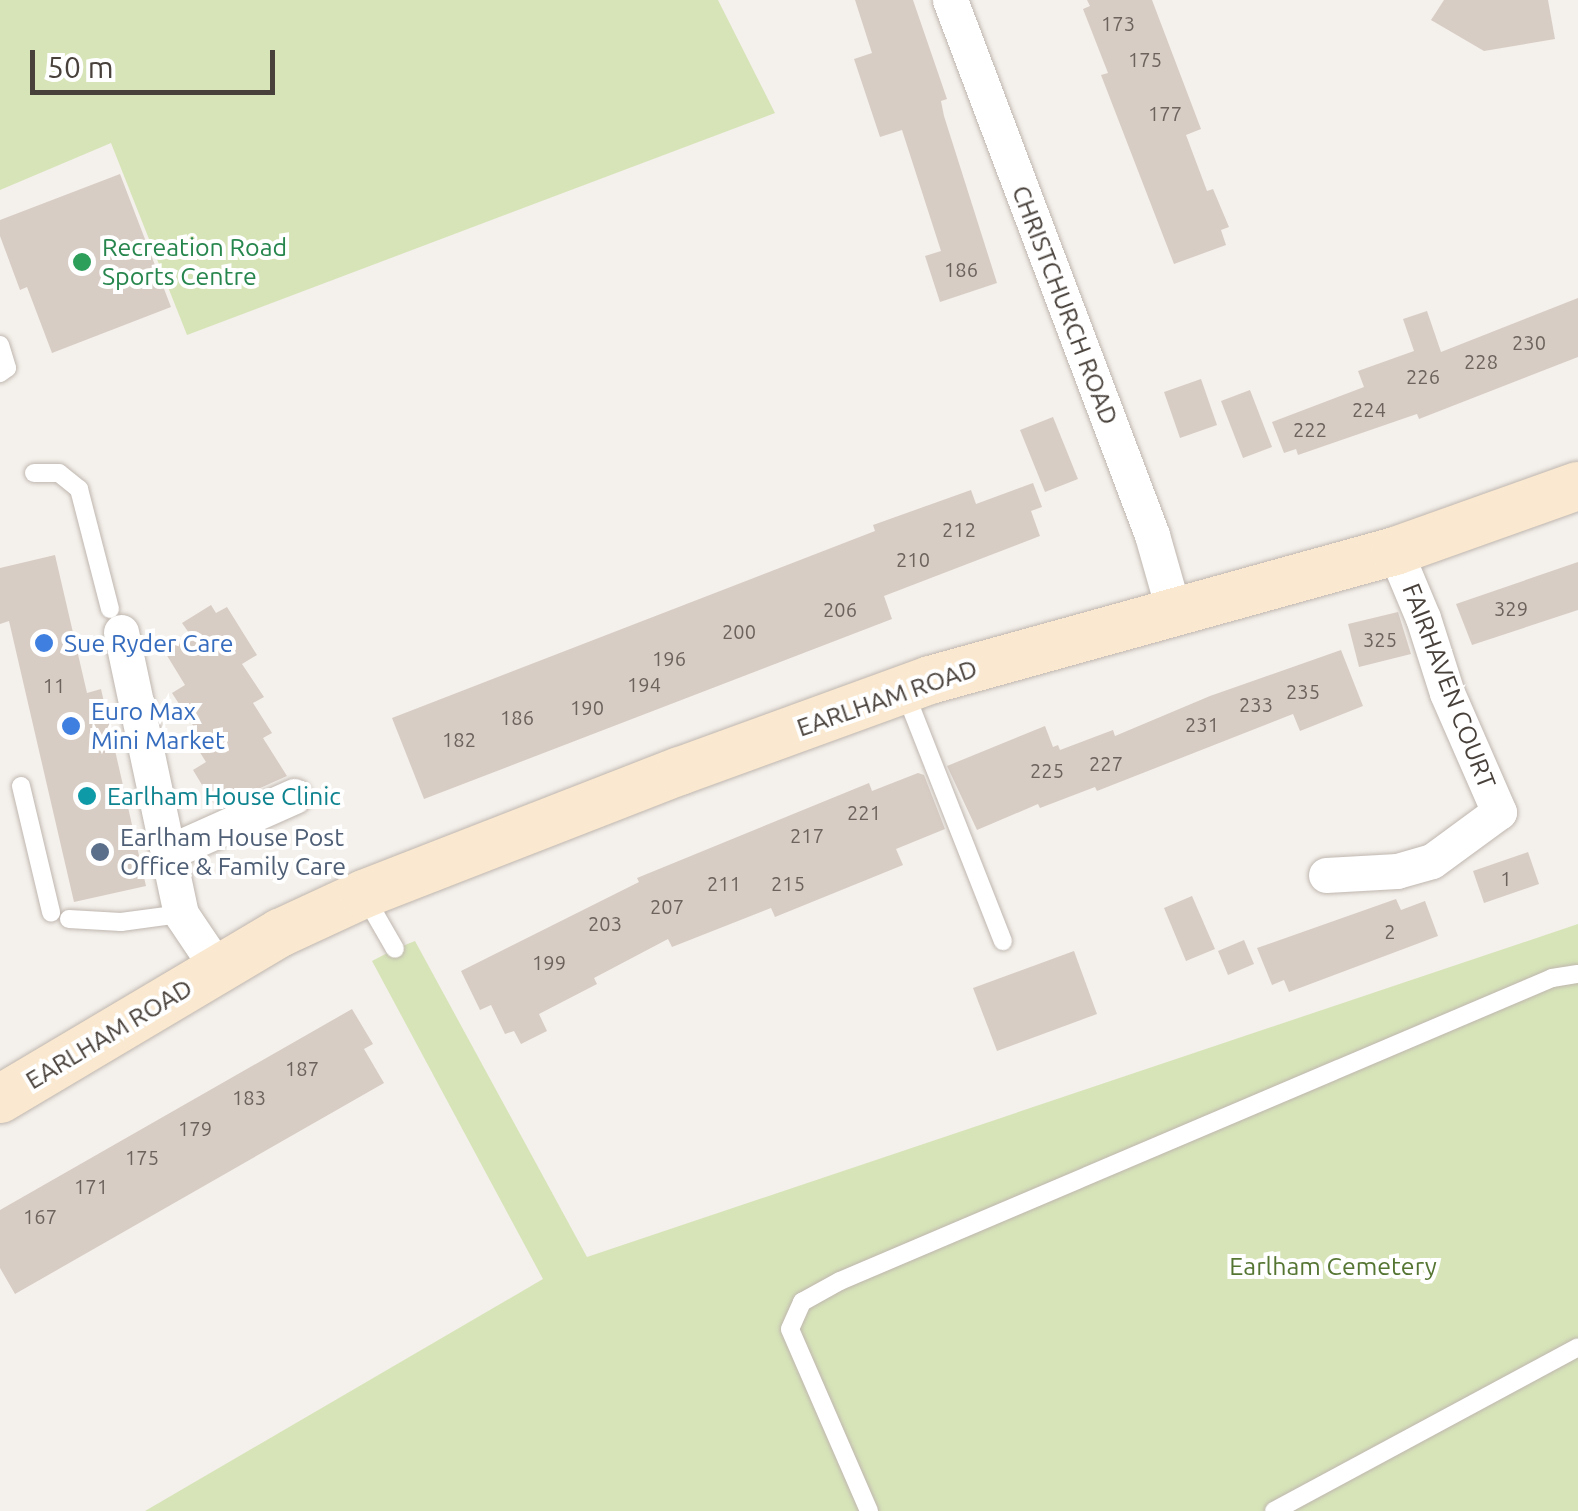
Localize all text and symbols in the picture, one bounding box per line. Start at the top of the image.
house number: 173 [1101,11,1135,35]
scale bar [35,30,280,92]
house number: 175 [1128,47,1162,71]
text: 50 m [47,50,114,84]
house number: 177 [1148,101,1182,125]
street label: CHRISTCHURCH ROAD [1006,181,1124,429]
place label: Recreation Road Sports Centre [102,233,287,292]
marker: Recreation Road Sports Centre [71,251,93,273]
house number: 186 [944,257,978,281]
house number: 230 [1512,330,1546,354]
house number: 228 [1464,349,1498,373]
house number: 226 [1406,364,1440,388]
house number: 224 [1352,397,1386,421]
house number: 222 [1293,417,1327,441]
house number: 212 [942,517,976,541]
house number: 210 [896,547,930,571]
street label: FAIRHAVEN COURT [1396,579,1502,793]
house number: 329 [1494,596,1528,620]
house number: 206 [823,597,857,621]
house number: 200 [722,619,756,643]
house number: 325 [1363,627,1397,651]
place label: Sue Ryder Care [64,628,234,658]
marker: Sue Ryder Care [33,632,55,654]
house number: 196 [652,646,686,670]
street label: EARLHAM ROAD [793,653,981,743]
house number: 194 [627,672,661,696]
house number: 11 [43,673,65,697]
house number: 235 [1286,679,1320,703]
house number: 233 [1239,692,1273,716]
house number: 190 [570,695,604,719]
place label: Euro Max Mini Market [91,697,225,756]
house number: 186 [500,705,534,729]
house number: 231 [1185,712,1219,736]
marker: Euro Max Mini Market [60,715,82,737]
house number: 182 [442,727,476,751]
house number: 227 [1089,751,1123,775]
house number: 225 [1030,758,1064,782]
place label: Earlham House Clinic [107,781,341,811]
marker: Earlham House Clinic [76,785,98,807]
house number: 221 [847,800,881,824]
place label: Earlham House Post Office & Family Care [120,823,346,882]
house number: 217 [790,823,824,847]
marker: Earlham House Post Office & Family Care [89,841,111,863]
house number: 1 [1500,866,1512,890]
house number: 211 [707,871,741,895]
house number: 215 [771,871,805,895]
house number: 207 [650,894,684,918]
house number: 203 [588,911,622,935]
house number: 2 [1384,919,1396,943]
house number: 199 [532,950,566,974]
street label: EARLHAM ROAD [20,973,198,1095]
house number: 187 [285,1056,319,1080]
house number: 183 [232,1085,266,1109]
house number: 179 [178,1116,212,1140]
house number: 175 [125,1145,159,1169]
house number: 171 [74,1174,108,1198]
house number: 167 [23,1204,57,1228]
park label: Earlham Cemetery [1229,1251,1437,1281]

